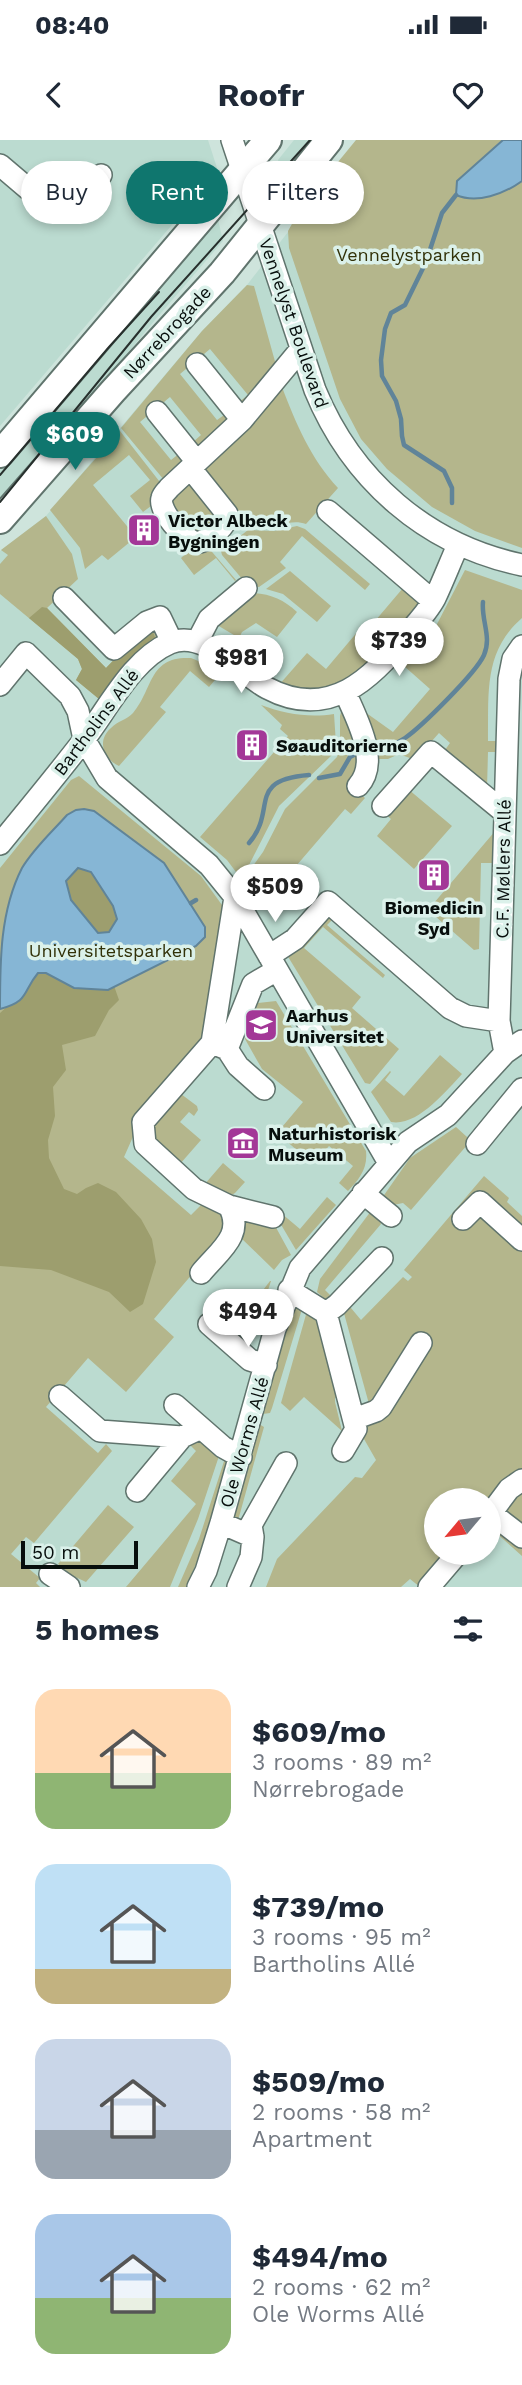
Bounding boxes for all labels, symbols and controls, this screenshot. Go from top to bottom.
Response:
text: 08:40 [35,10,109,40]
icon: back [35,76,73,114]
text: Roofr [217,76,305,114]
icon: heart [449,76,487,114]
chip: Buy [21,161,112,224]
chip: Rent [126,161,228,224]
chip: Filters [242,161,364,224]
street label: Vennelyst Boulevard [255,235,333,411]
park label: Vennelystparken [336,244,482,265]
street label: Nørrebrogade [119,281,215,383]
pin: $609 [34,412,116,472]
text: $609 [46,421,104,448]
place label: Victor Albeck Bygningen [168,510,289,552]
building icon: Victor Albeck Bygningen [125,511,163,549]
pin: $739 [358,618,440,678]
text: $739 [371,627,427,654]
pin: $981 [200,636,282,695]
text: $981 [214,644,268,671]
street label: Bartholins Allé [49,665,143,779]
building icon: Søauditorierne [233,726,271,764]
place label: Søauditorierne [276,735,408,756]
street label: C.F. Møllers Allé [491,799,515,939]
building icon: Biomedicin Syd [415,856,453,894]
pin: $509 [234,864,316,924]
text: $509 [246,873,304,900]
place label: Biomedicin Syd [385,897,483,939]
park label: Universitetsparken [29,940,193,961]
place label: Aarhus Universitet [286,1005,384,1047]
school or university icon: Aarhus Universitet [242,1006,280,1044]
place label: Naturhistorisk Museum [268,1123,397,1165]
museum icon: Naturhistorisk Museum [224,1124,262,1162]
pin: $494 [207,1290,289,1349]
text: $494 [219,1298,277,1325]
street label: Ole Worms Allé [215,1374,273,1510]
north arrow [424,1488,500,1564]
map controls [424,1488,501,1565]
scale bar [21,1538,138,1570]
text: 50 m [32,1541,79,1564]
icon: filters [449,1610,487,1648]
text: 5 homes [35,1612,159,1647]
text: $609/mo [252,1714,386,1749]
icon: home [91,1717,175,1801]
text: 3 rooms · 89 m² [252,1749,431,1776]
text: Nørrebrogade [252,1776,404,1803]
text: $739/mo [252,1889,384,1924]
icon: home [91,1892,175,1976]
text: 3 rooms · 95 m² [252,1924,431,1951]
text: Bartholins Allé [252,1951,415,1978]
text: $509/mo [252,2064,385,2099]
icon: home [91,2067,175,2151]
text: 2 rooms · 58 m² [252,2099,431,2126]
text: Apartment [252,2126,372,2153]
text: $494/mo [252,2239,388,2274]
icon: home [91,2242,175,2326]
text: 2 rooms · 62 m² [252,2274,430,2301]
text: Ole Worms Allé [252,2301,425,2328]

